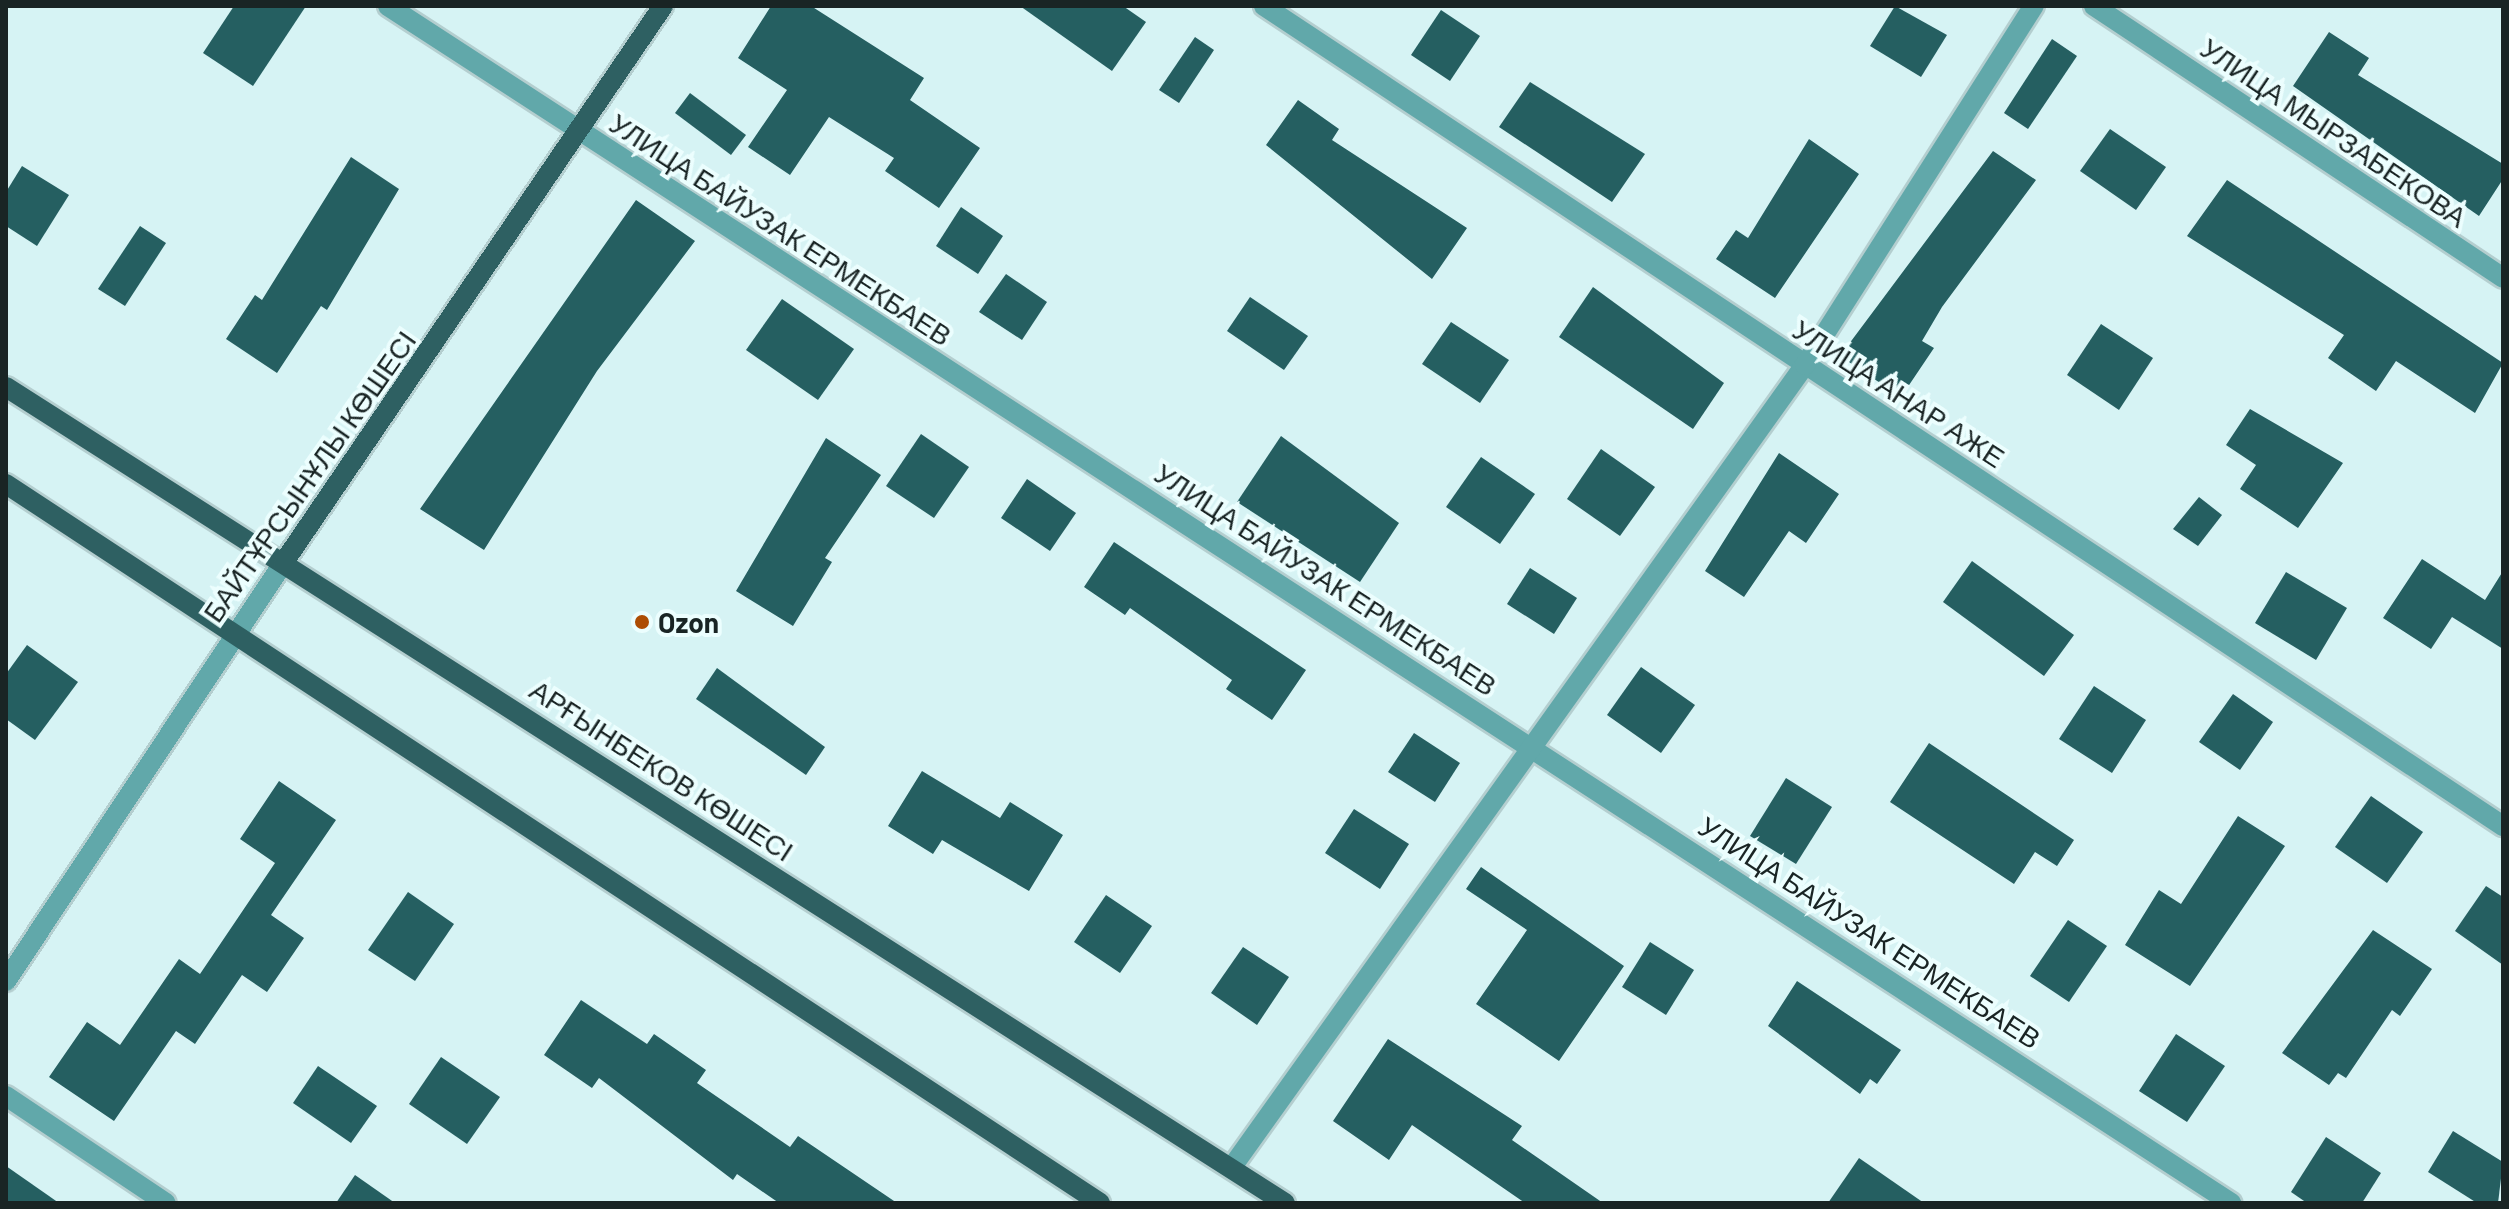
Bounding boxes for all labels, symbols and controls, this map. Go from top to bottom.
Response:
street label: УЛИЦА МЫРЗАБЕКОВА [2195,30,2473,234]
street label: УЛИЦА БАЙУЗАК ЕРМЕКБАЕВ [604,106,958,352]
street label: УЛИЦА АНАР АЖЕ [1787,312,2011,474]
street label: БАЙТҰРСЫНҰЛЫ КӨШЕСІ [196,324,422,628]
street label: УЛИЦА БАЙУЗАК ЕРМЕКБАЕВ [1149,456,1503,702]
place label: Ozon [658,605,719,639]
marker: Ozon [633,613,651,631]
street label: АРҒЫНБЕКОВ КӨШЕСІ [524,672,800,868]
street label: УЛИЦА БАЙУЗАК ЕРМЕКБАЕВ [1693,809,2047,1055]

